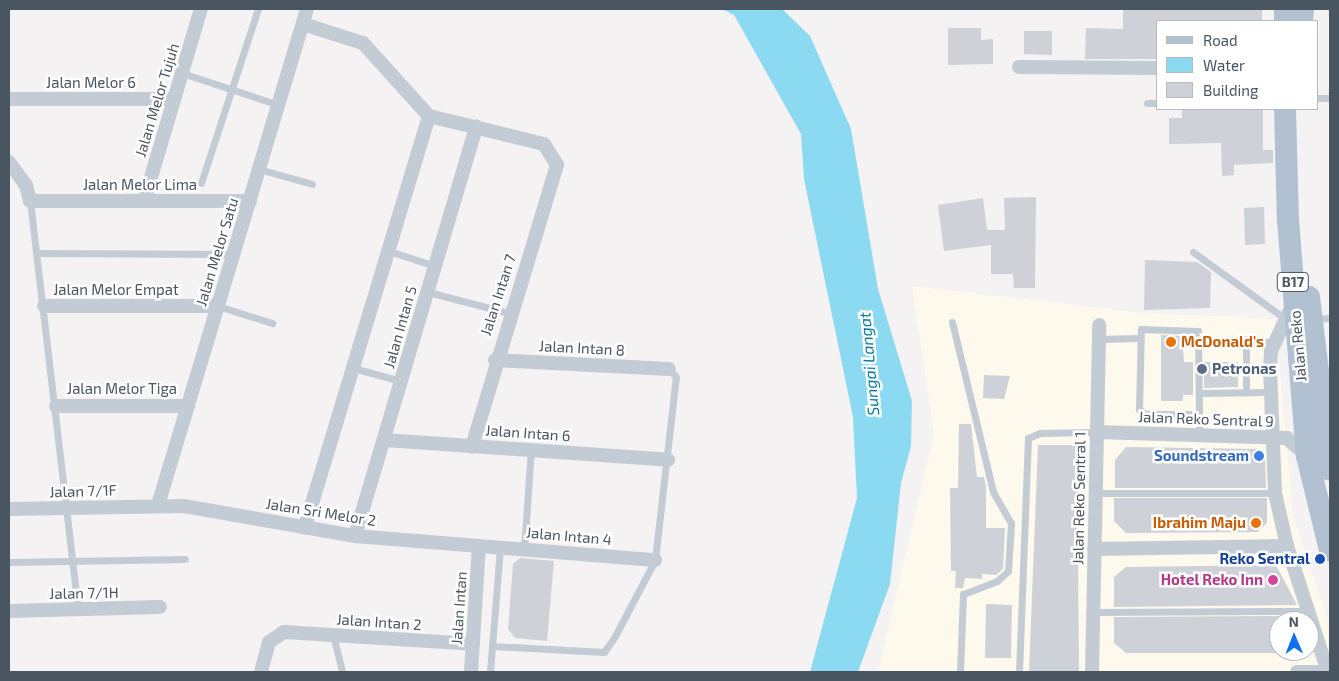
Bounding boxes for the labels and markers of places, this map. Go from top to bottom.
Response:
place label: McDonald's [1181,333,1264,351]
marker: McDonald's [1165,336,1177,348]
place label: Petronas [1212,360,1276,378]
marker: Petronas [1196,363,1208,375]
place label: Soundstream [1154,447,1249,465]
marker: Soundstream [1253,450,1265,462]
place label: Ibrahim Maju [1153,514,1246,532]
marker: Ibrahim Maju [1250,517,1262,529]
place label: Reko Sentral [1219,550,1310,568]
marker: Reko Sentral [1314,553,1326,565]
place label: Hotel Reko Inn [1160,571,1263,589]
marker: Hotel Reko Inn [1267,574,1279,586]

